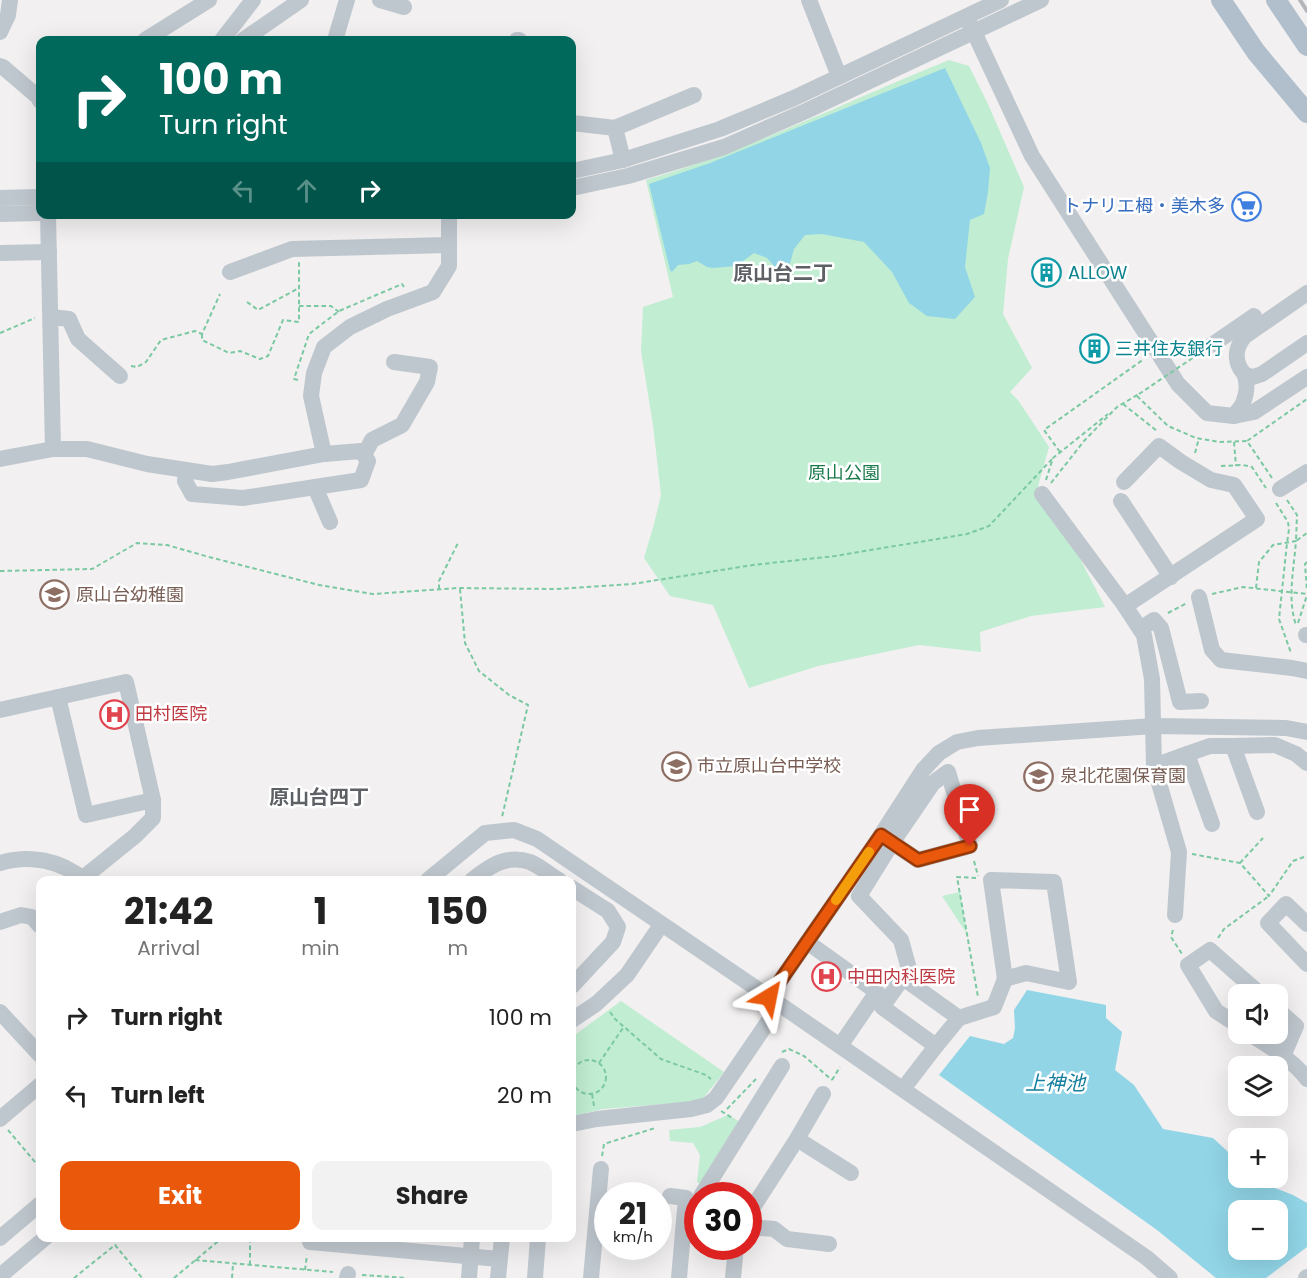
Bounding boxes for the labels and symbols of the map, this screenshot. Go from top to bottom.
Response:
supermarket icon: トナリエ栂・美木多 [1230,190,1262,222]
place label: トナリエ栂・美木多 [1063,193,1225,218]
building icon: ALLOW [1031,257,1063,289]
district label: 原山台二丁 [733,259,833,287]
place label: ALLOW [1068,260,1128,285]
building icon: 三井住友銀行 [1078,333,1110,365]
place label: 三井住友銀行 [1115,336,1223,361]
park label: 原山公園 [808,460,880,485]
school or university icon: 原山台幼稚園 [39,579,71,611]
place label: 原山台幼稚園 [76,582,184,607]
hospital icon: 田村医院 [98,698,130,730]
place label: 田村医院 [135,701,207,726]
school or university icon: 市立原山台中学校 [660,750,692,782]
place label: 市立原山台中学校 [697,753,841,778]
school or university icon: 泉北花園保育園 [1023,760,1055,792]
place label: 泉北花園保育園 [1060,763,1186,788]
district label: 原山台四丁 [269,783,369,811]
pin [944,784,995,846]
hospital icon: 中田内科医院 [810,961,842,993]
place label: 中田内科医院 [847,964,955,989]
position arrow [737,965,801,1029]
water label: 上神池 [1025,1069,1087,1097]
speed limit sign: 30 [684,1182,762,1260]

